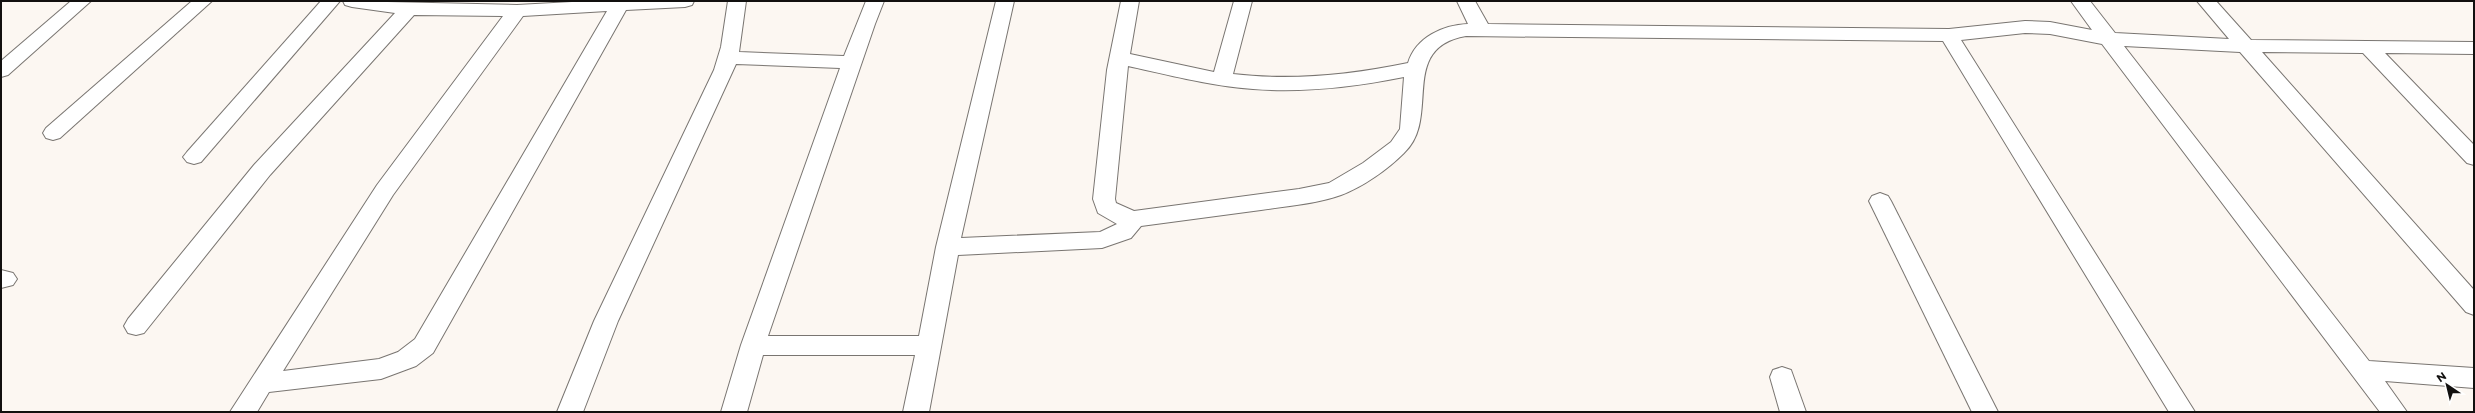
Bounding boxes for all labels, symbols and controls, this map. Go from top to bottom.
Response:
north arrow [2427,365,2467,405]
text: N [2434,369,2449,385]

